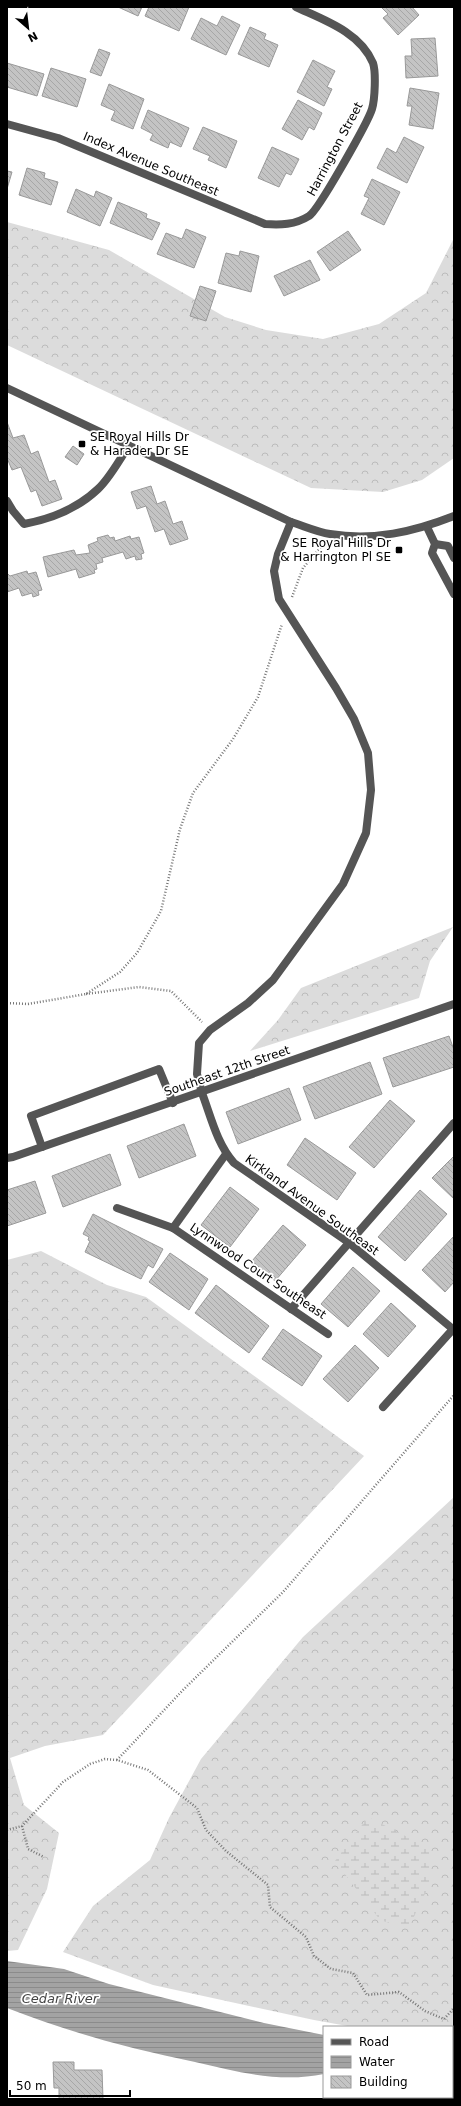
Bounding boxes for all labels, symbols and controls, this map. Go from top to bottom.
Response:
north arrow [8,8,48,48]
text: N [25,28,40,44]
street label: Harrington Street [304,99,366,198]
street label: Index Avenue Southeast [81,129,221,199]
place label: SE Royal Hills Dr & Harader Dr SE [90,430,189,458]
marker: SE Royal Hills Dr & Harader Dr SE [77,439,87,449]
place label: SE Royal Hills Dr & Harrington Pl SE [280,536,391,564]
marker: SE Royal Hills Dr & Harrington Pl SE [394,545,404,555]
street label: Southeast 12th Street [162,1043,292,1099]
street label: Kirkland Avenue Southeast [242,1152,382,1258]
street label: Lynnwood Court Southeast [187,1220,329,1322]
water label: Cedar River [22,1991,100,2006]
legend [323,2026,453,2098]
text: Road [359,2035,389,2049]
text: Water [359,2055,395,2069]
scale bar [10,2072,130,2098]
text: Building [359,2075,408,2089]
text: 50 m [16,2079,47,2093]

